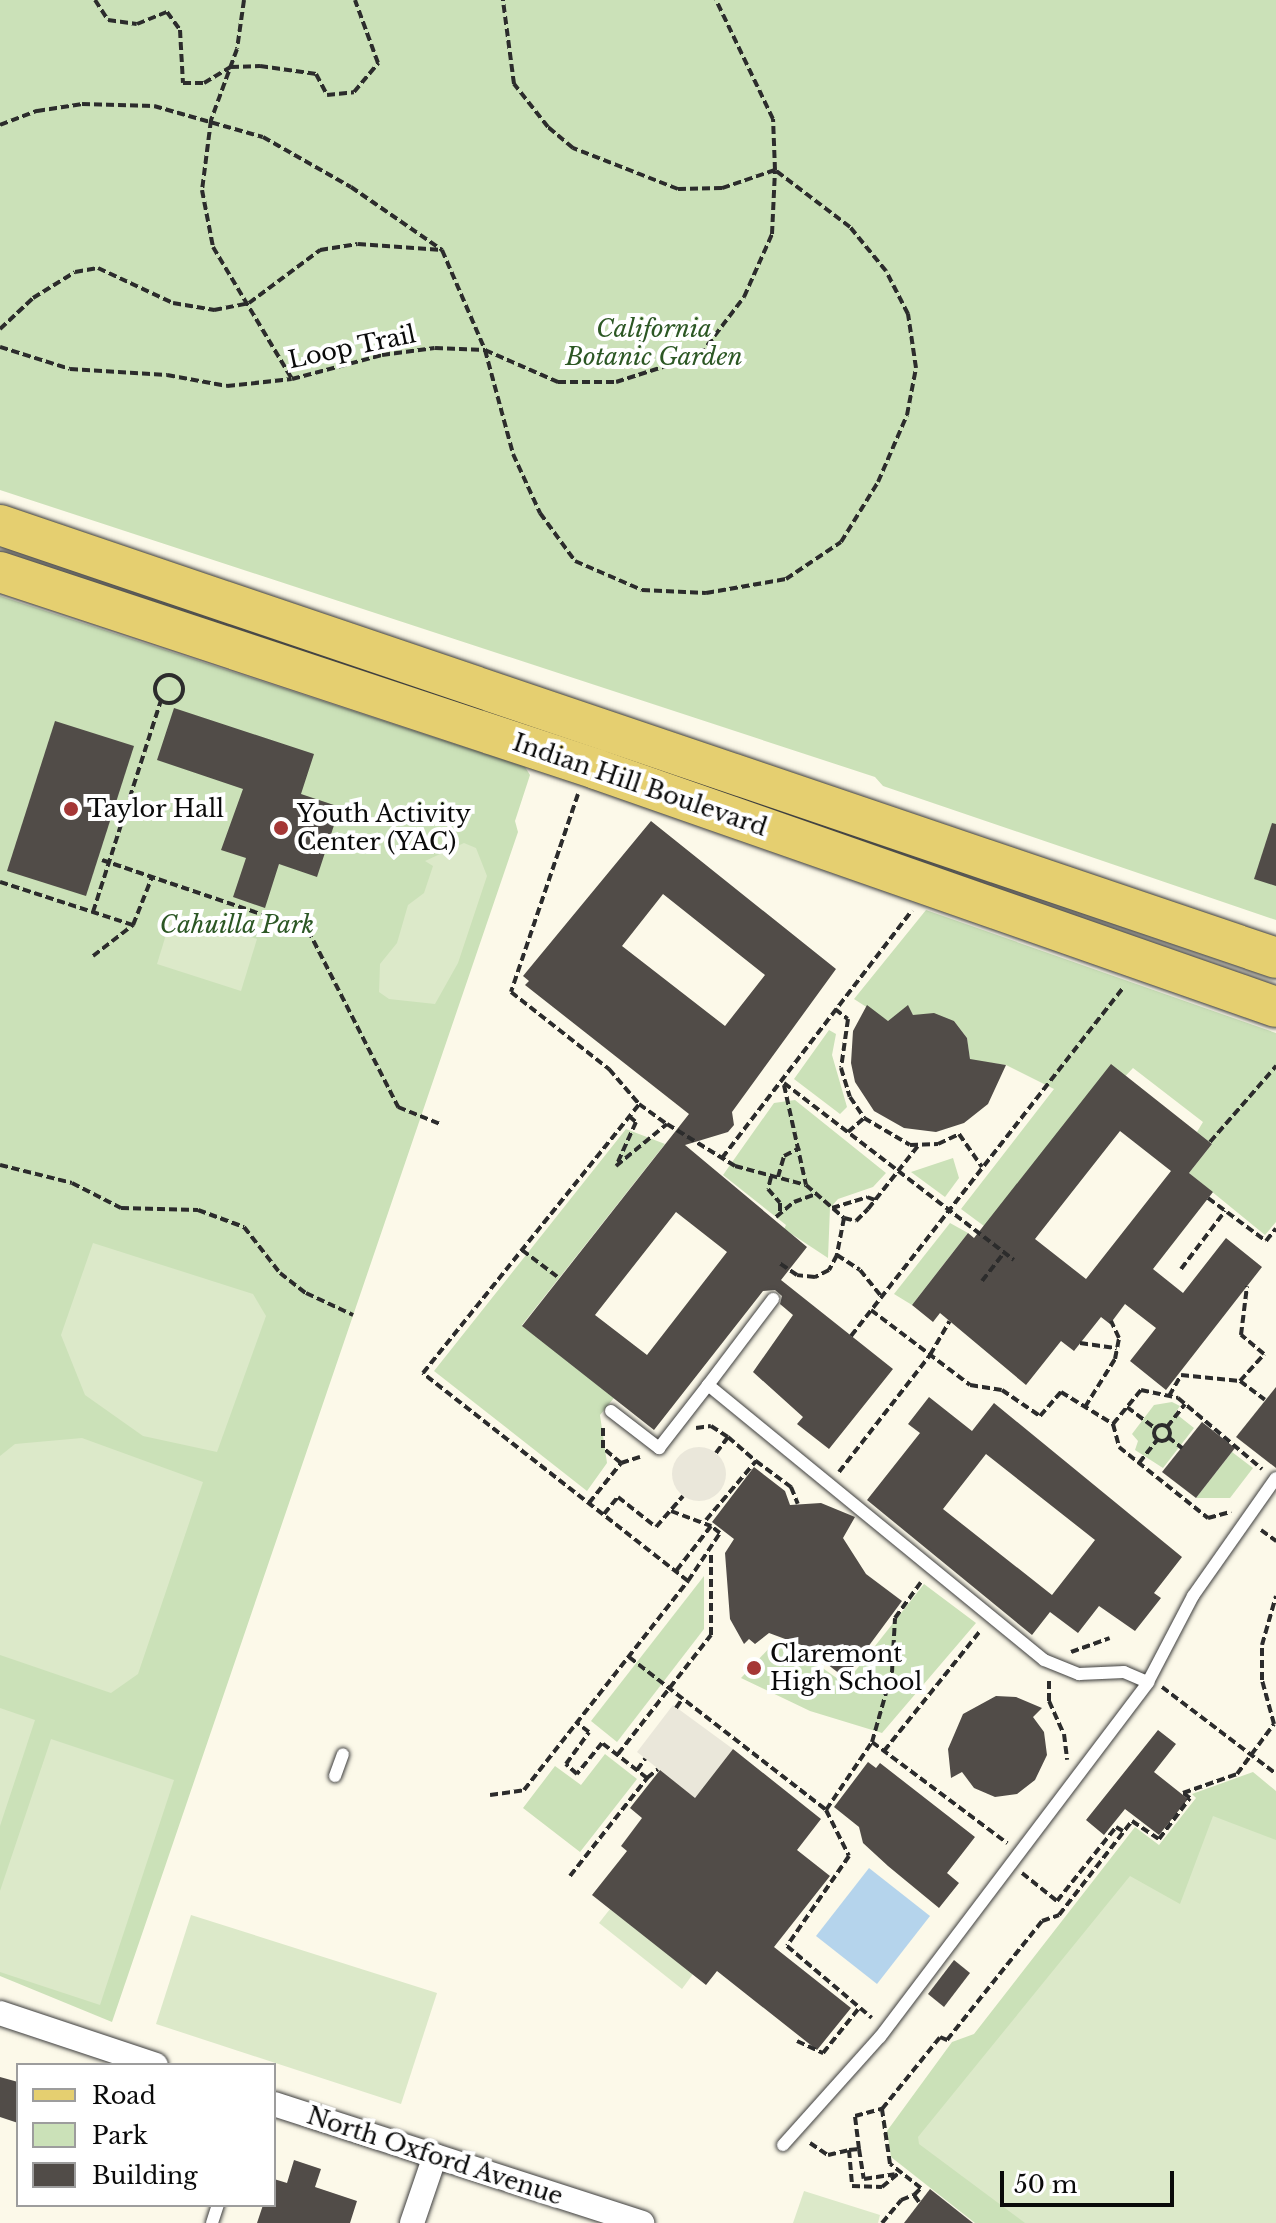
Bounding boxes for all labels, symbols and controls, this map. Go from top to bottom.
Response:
park label: California Botanic Garden [566,315,742,371]
street label: Loop Trail [285,319,419,375]
street label: Indian Hill Boulevard [509,728,771,842]
place label: Taylor Hall [87,795,225,823]
marker: Taylor Hall [62,800,80,818]
place label: Youth Activity Center (YAC) [297,800,472,856]
marker: Youth Activity Center (YAC) [272,819,290,837]
park label: Cahuilla Park [159,911,315,939]
place label: Claremont High School [770,1640,922,1696]
marker: Claremont High School [745,1659,763,1677]
legend [16,2063,276,2207]
text: Road [92,2081,156,2110]
street label: North Oxford Avenue [303,2101,567,2211]
text: Park [92,2121,148,2150]
scale bar [1004,2155,1178,2205]
text: Building [92,2161,198,2190]
text: 50 m [1014,2170,1077,2199]

